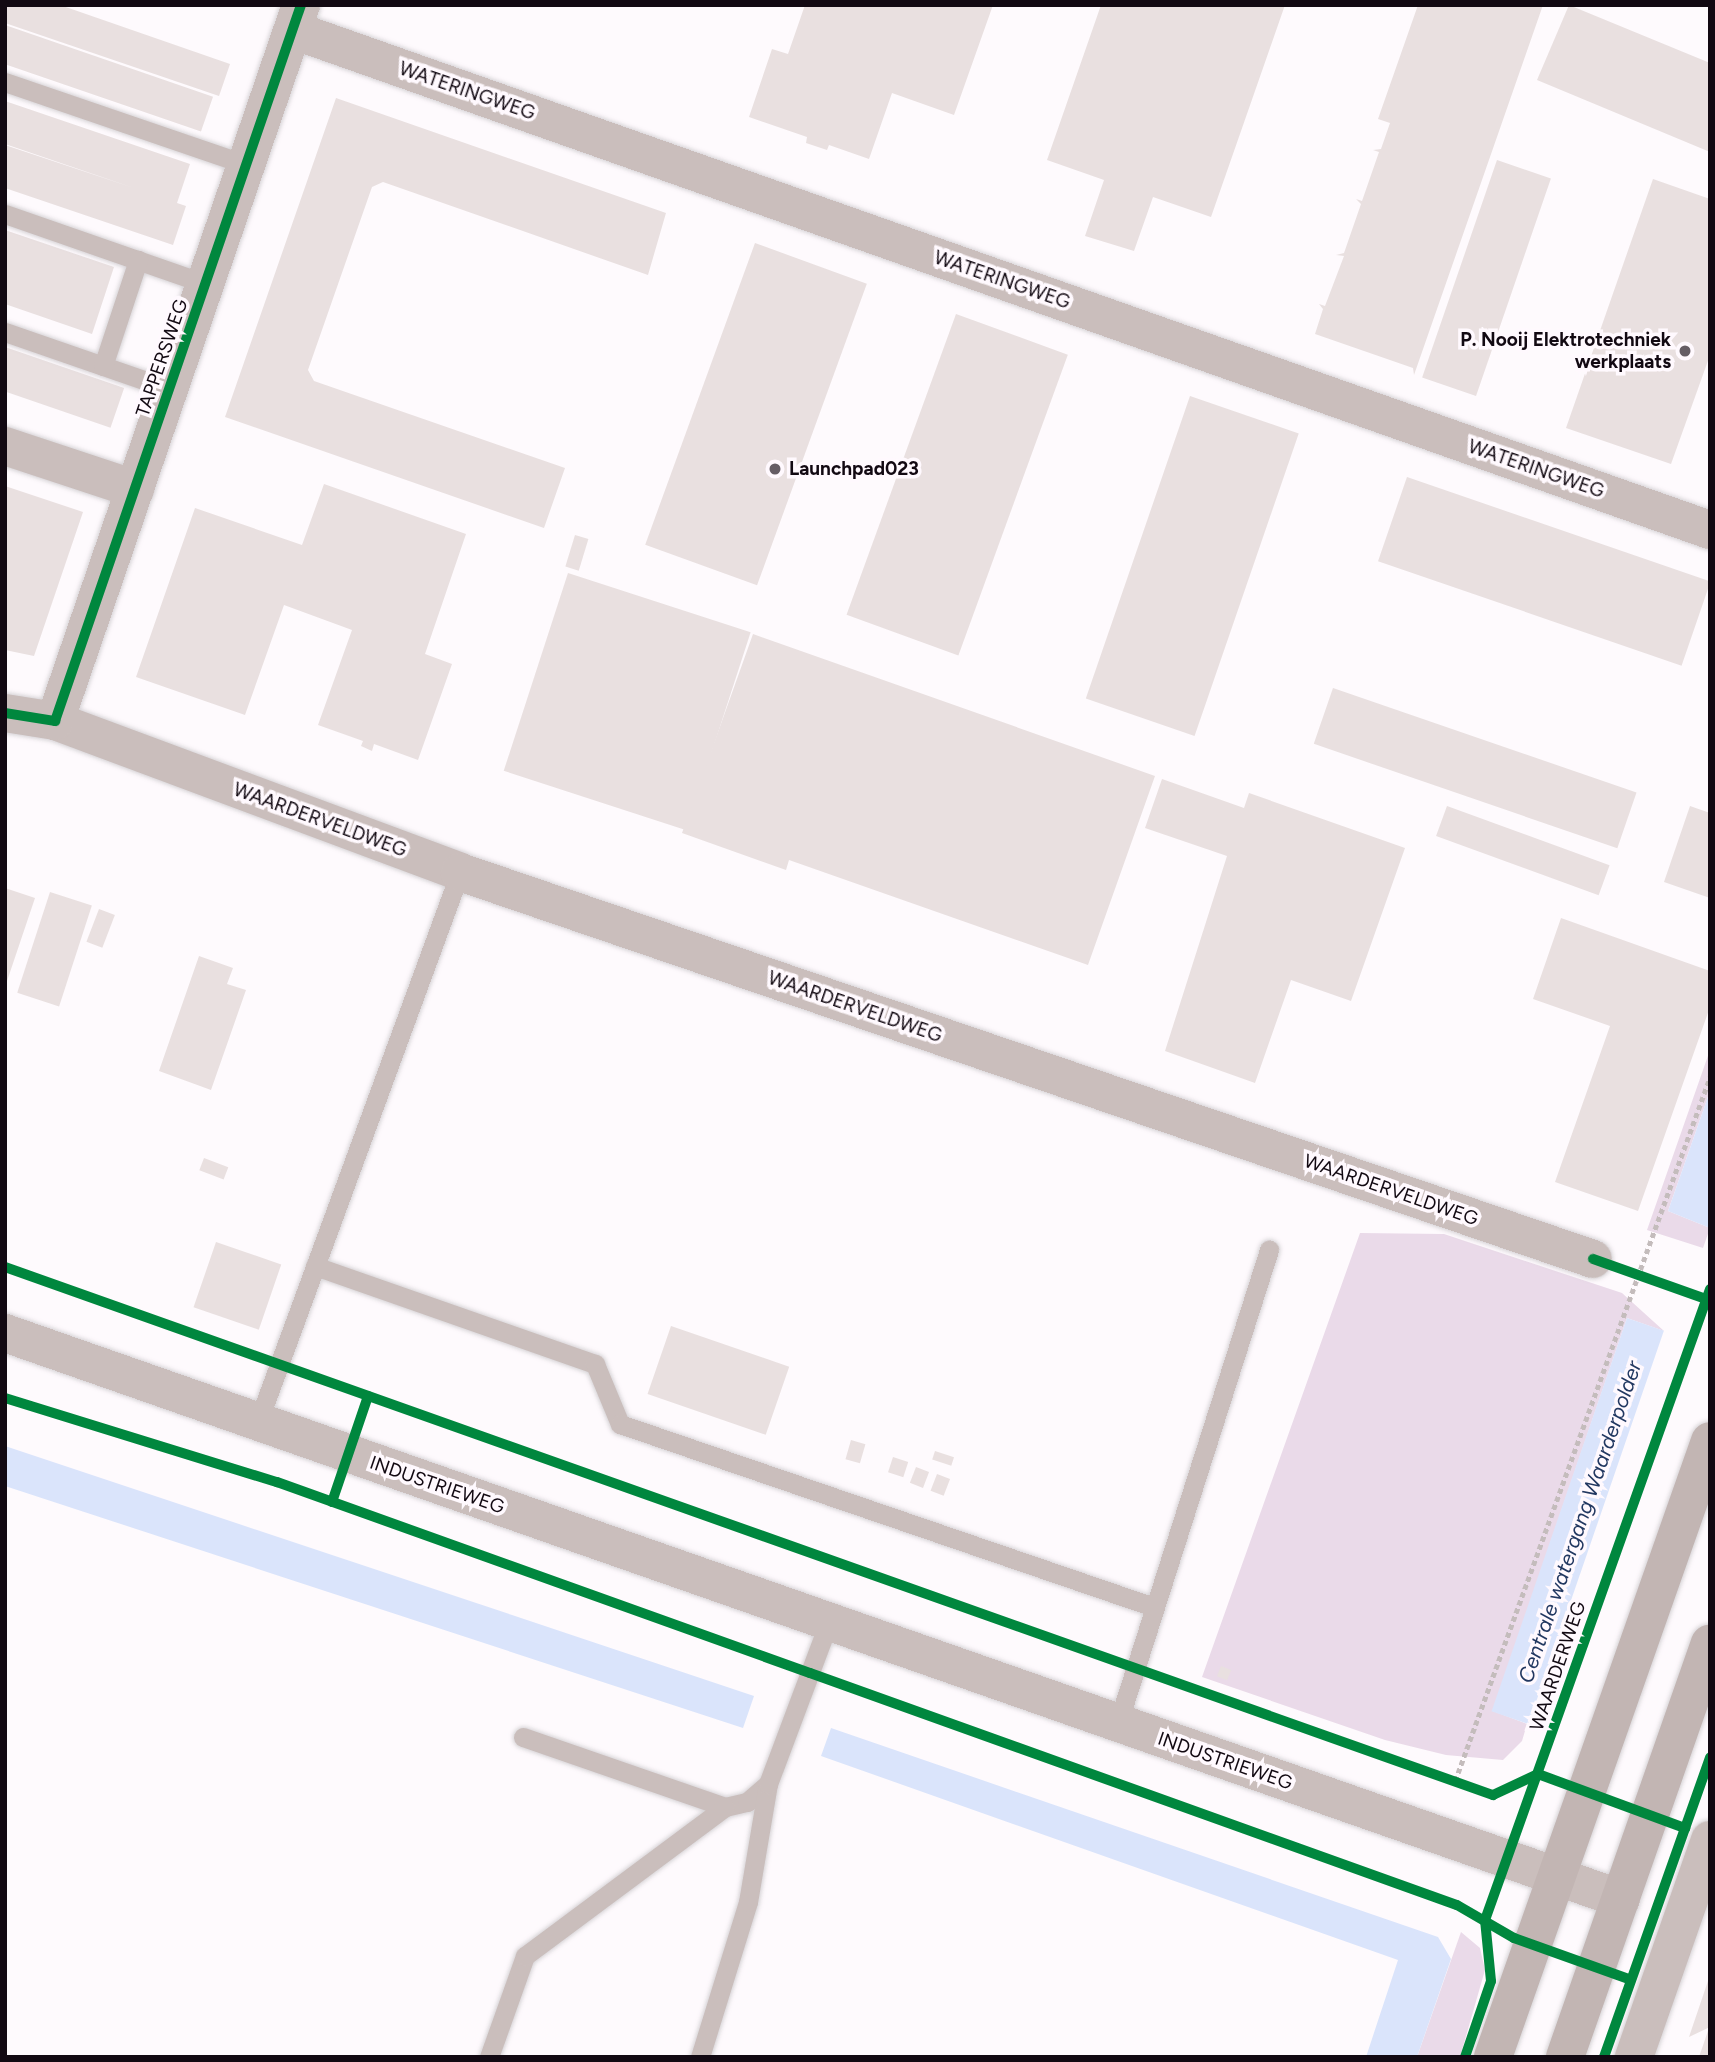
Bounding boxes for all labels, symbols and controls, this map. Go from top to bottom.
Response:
street label: WATERINGWEG [396,57,538,125]
street label: WATERINGWEG [931,246,1073,314]
street label: TAPPERSWEG [131,296,193,420]
place label: P. Nooij Elektrotechniek werkplaats [1460,329,1671,373]
marker: P. Nooij Elektrotechniek werkplaats [1677,343,1693,359]
street label: WATERINGWEG [1465,435,1607,503]
place label: Launchpad023 [789,458,919,480]
marker: Launchpad023 [767,461,783,477]
street label: WAARDERVELDWEG [230,778,410,862]
street label: WAARDERVELDWEG [765,967,945,1047]
street label: WAARDERVELDWEG [1301,1150,1481,1230]
water label: Centrale watergang Waarderpolder [1513,1358,1647,1686]
street label: INDUSTRIEWEG [367,1451,507,1519]
street label: WAARDERWEG [1525,1598,1591,1734]
street label: INDUSTRIEWEG [1155,1727,1295,1795]

